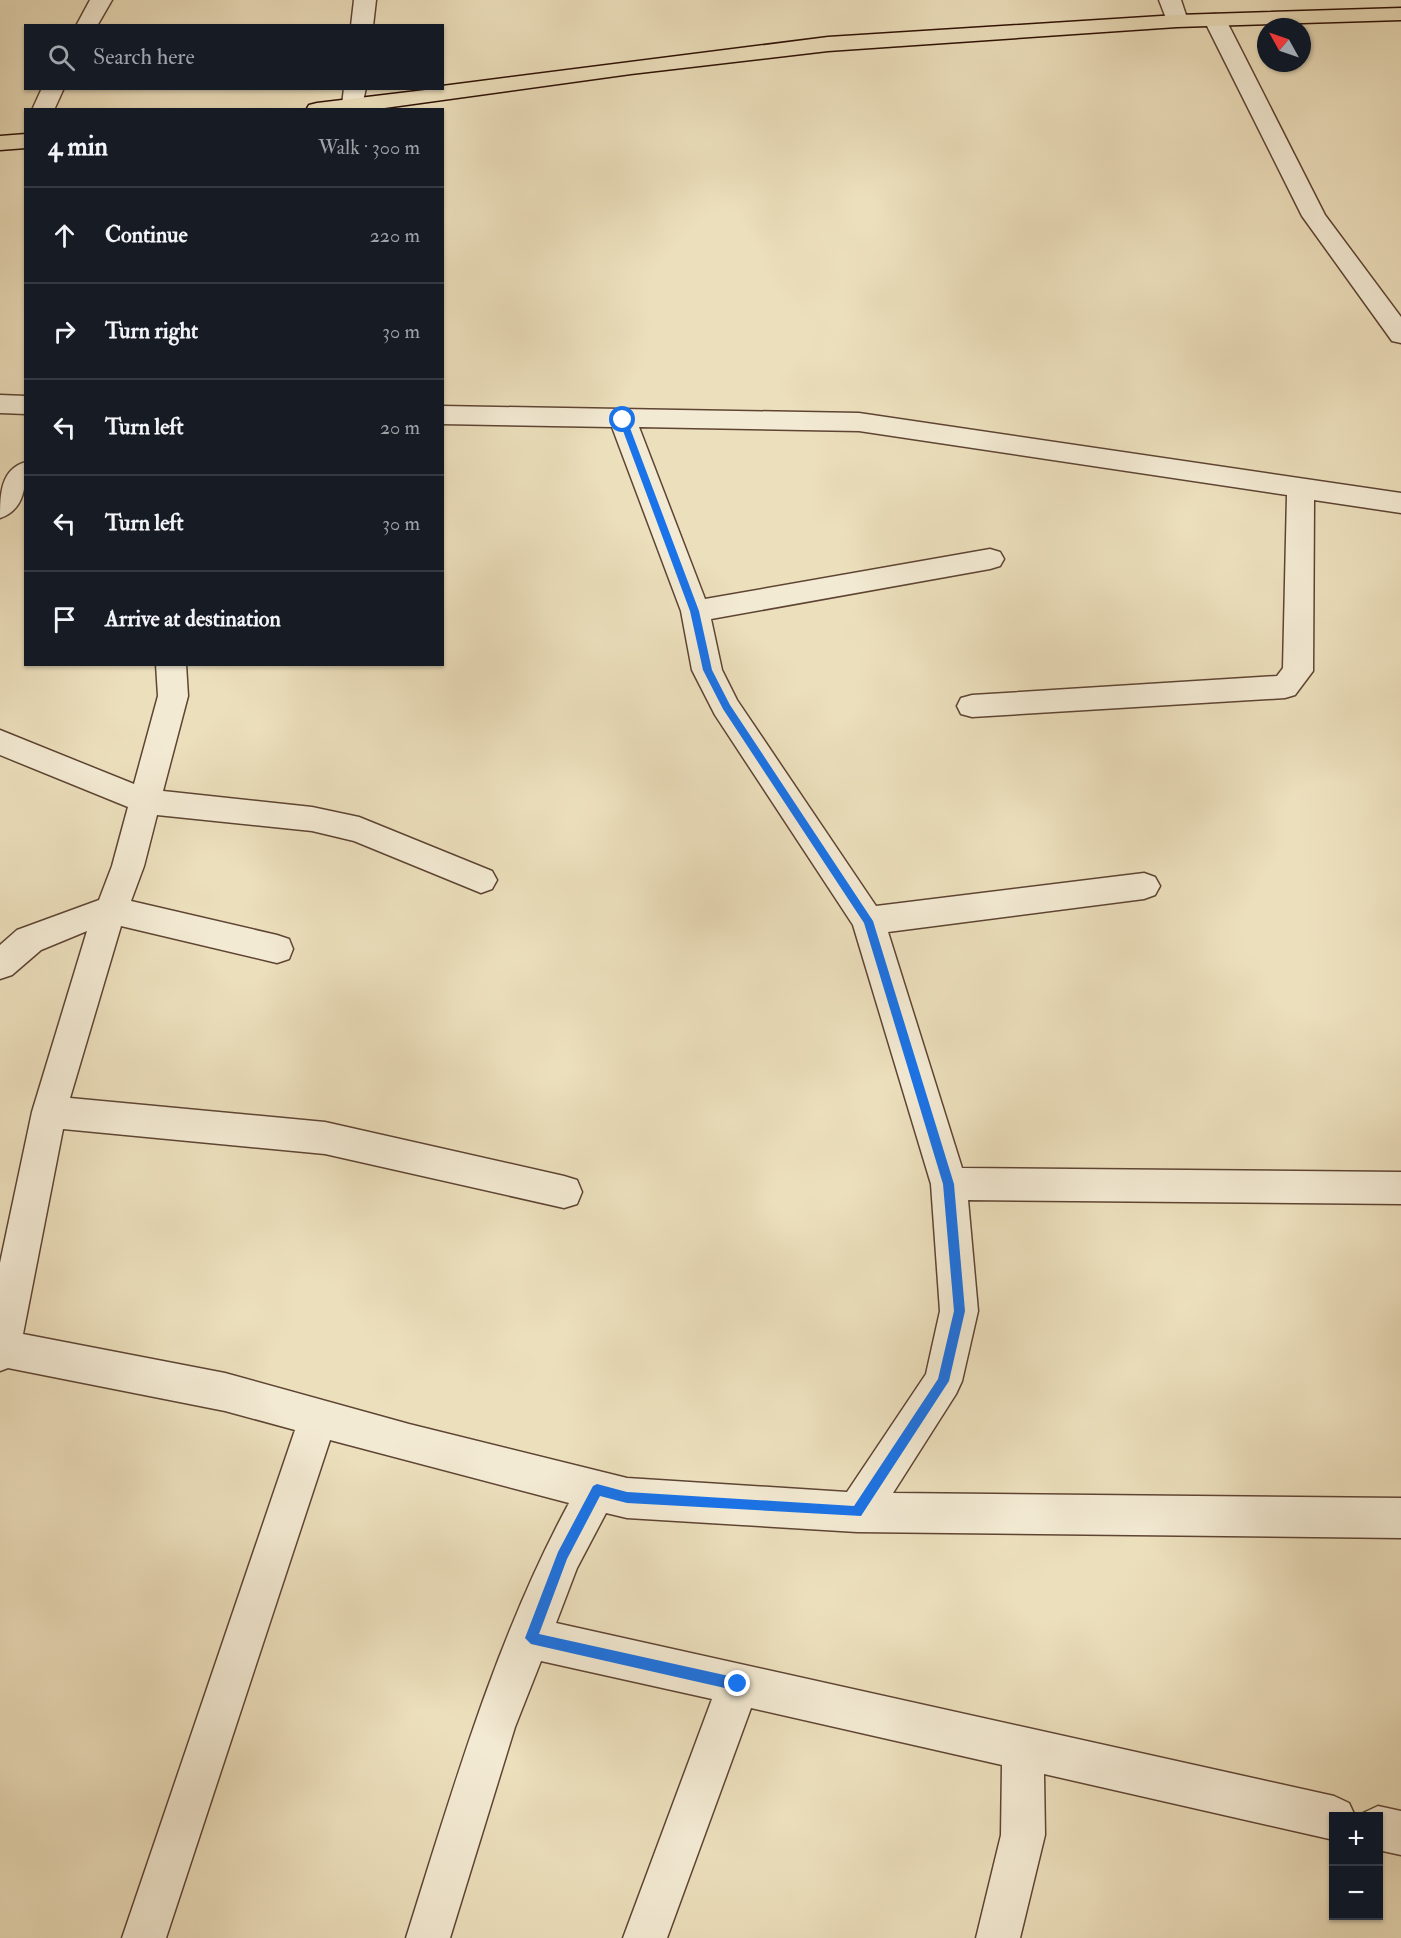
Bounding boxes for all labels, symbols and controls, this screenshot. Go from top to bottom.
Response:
north arrow [1257,18,1311,72]
search box [24,24,444,90]
icon: search [45,41,78,74]
text: Search here [93,43,195,71]
text: 4 min [48,131,108,163]
text: Walk · 300 m [318,135,420,160]
icon: ahead [48,219,81,252]
text: Continue [105,221,188,249]
text: 220 m [370,223,420,248]
icon: right [48,315,81,348]
text: Turn right [105,317,198,345]
text: 30 m [382,319,420,344]
route start [609,406,635,432]
icon: left [48,411,81,444]
text: Turn left [105,413,184,441]
text: 20 m [380,415,420,440]
icon: left [48,507,81,540]
text: Turn left [105,509,184,537]
text: 30 m [382,511,420,536]
icon: arrive [48,603,81,636]
text: Arrive at destination [105,605,281,633]
route end [724,1670,750,1696]
map controls [1329,1812,1383,1920]
button: + [1329,1812,1383,1866]
button: − [1329,1866,1383,1920]

